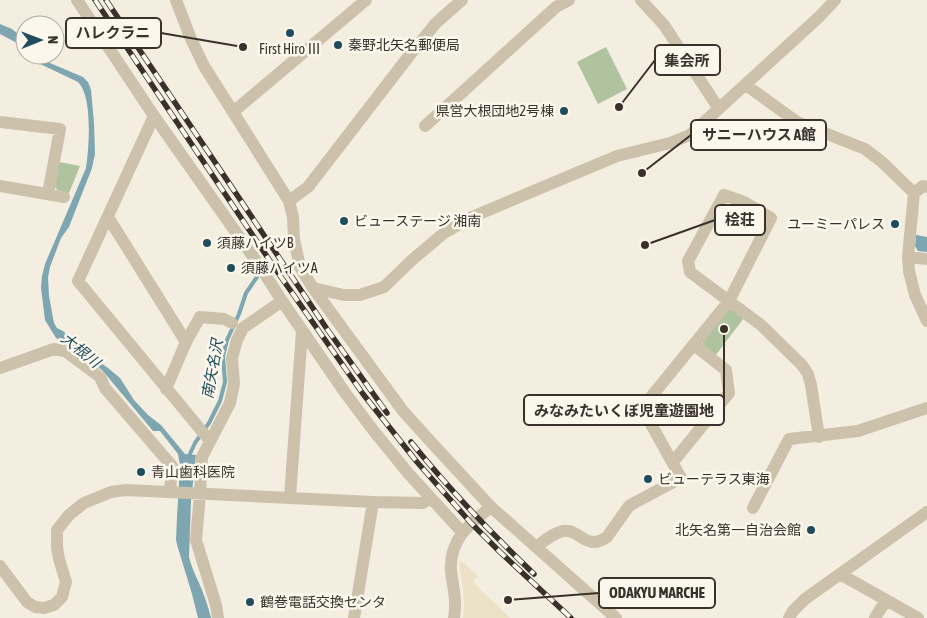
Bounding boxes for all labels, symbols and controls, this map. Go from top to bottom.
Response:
north arrow [15,15,65,65]
callout: ハレクラニ [66,18,161,48]
text: ハレクラニ [75,24,151,41]
marker: First Hiro Ⅲ [284,27,296,39]
text: N [45,36,61,44]
place label: 秦野北矢名郵便局 [348,37,460,53]
marker: 秦野北矢名郵便局 [332,39,344,51]
place label: First Hiro Ⅲ [259,41,321,57]
callout: 集会所 [655,45,720,75]
text: 集会所 [663,52,710,69]
place label: 県営大根団地2号棟 [435,103,554,119]
marker: 県営大根団地2号棟 [558,105,570,117]
callout: サニーハウス A館 [691,120,826,150]
text: サニーハウス A館 [702,126,816,143]
callout: 桧荘 [715,205,765,235]
text: 桧荘 [725,211,755,228]
place label: ビューステージ 湘南 [354,213,481,229]
marker: ビューステージ 湘南 [338,215,350,227]
place label: ユーミーパレス [787,216,885,232]
marker: ユーミーパレス [889,218,901,230]
place label: 須藤ハイツB [217,235,294,251]
marker: 須藤ハイツB [201,237,213,249]
place label: 須藤ハイツA [241,260,318,276]
marker: 須藤ハイツA [225,262,237,274]
water label: 大根川 [58,329,105,372]
water label: 南矢名沢 [198,336,226,400]
callout: みなみたいくぼ児童遊園地 [524,395,724,425]
text: みなみたいくぼ児童遊園地 [534,402,714,419]
place label: 青山歯科医院 [151,464,235,480]
marker: 青山歯科医院 [135,466,147,478]
place label: ビューテラス東海 [658,471,770,487]
marker: ビューテラス東海 [642,473,654,485]
place label: 北矢名第一自治会館 [675,522,801,538]
marker: 北矢名第一自治会館 [805,524,817,536]
callout: ODAKYU MARCHE [599,578,715,608]
text: ODAKYU MARCHE [609,584,706,601]
place label: 鶴巻電話交換センタ [260,594,386,610]
marker: 鶴巻電話交換センタ [244,596,256,608]

